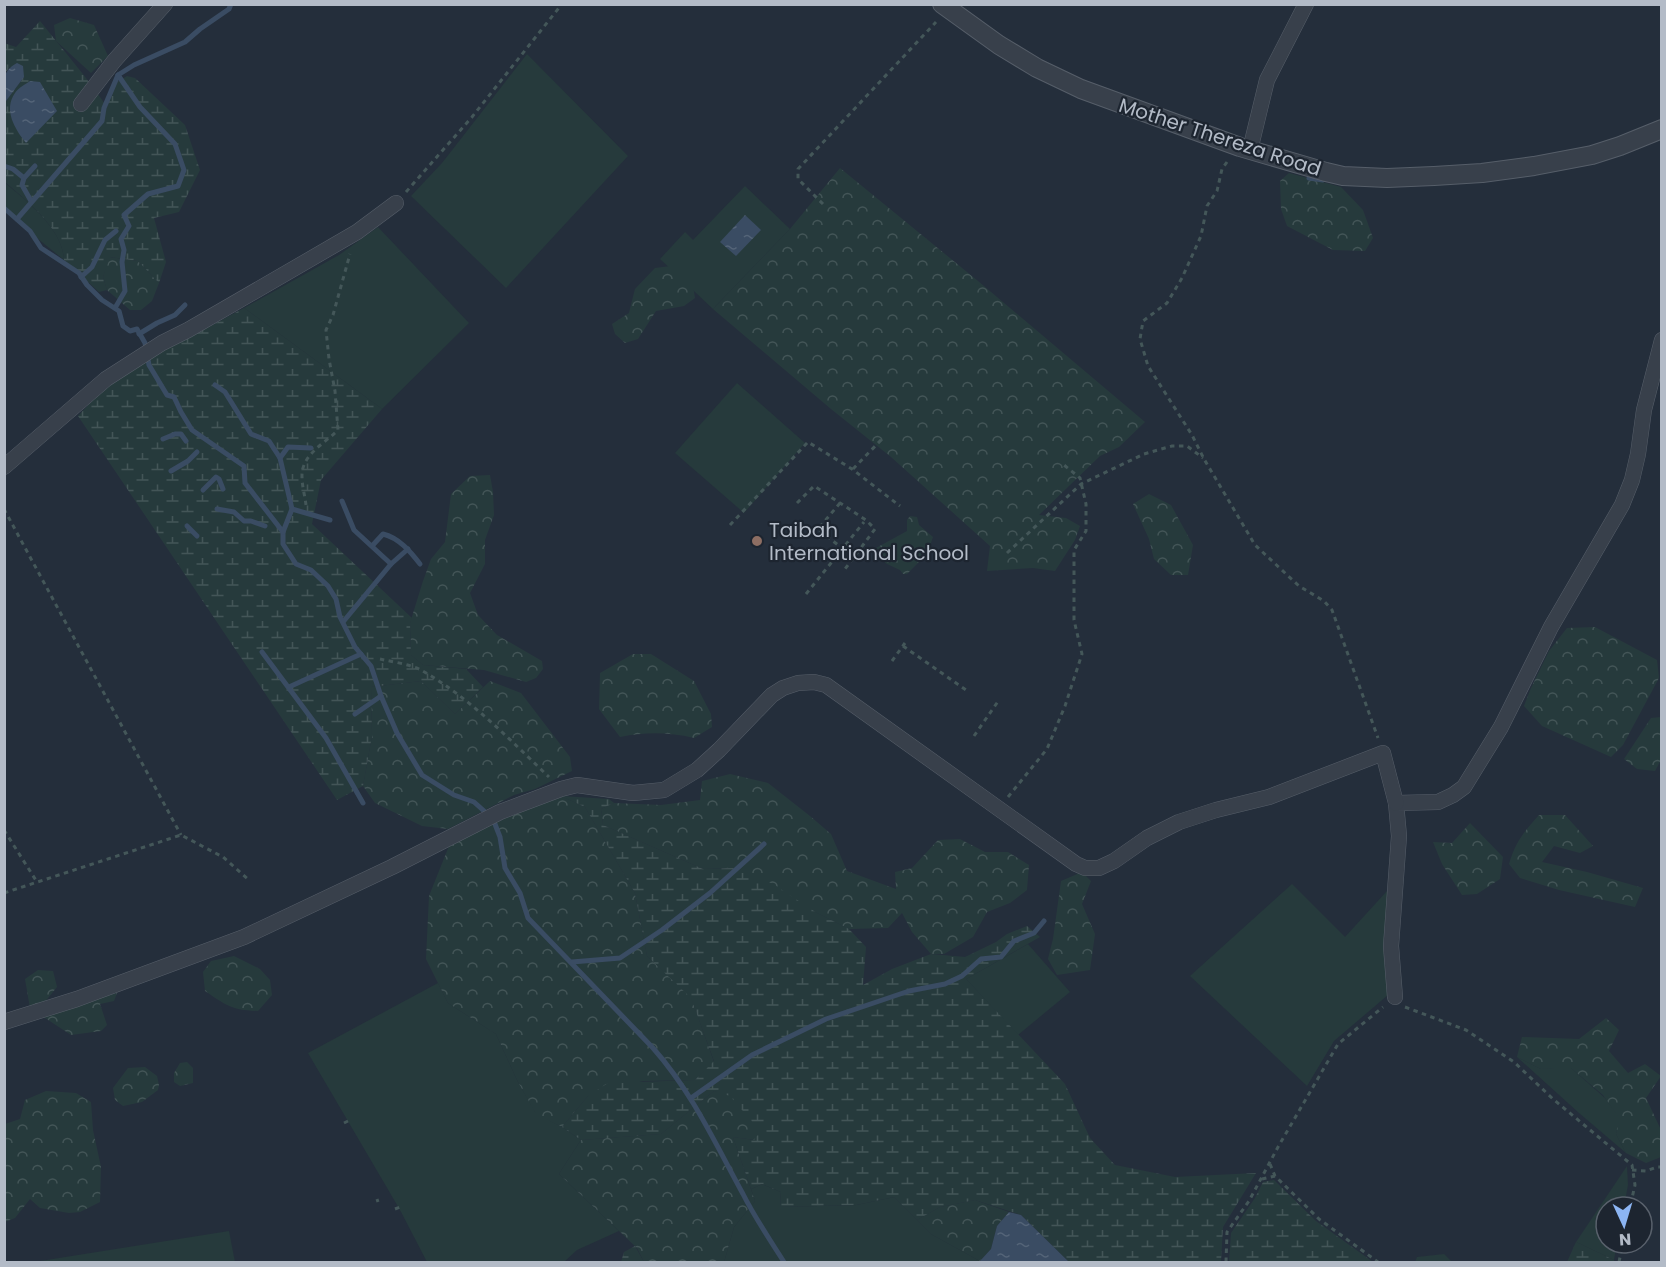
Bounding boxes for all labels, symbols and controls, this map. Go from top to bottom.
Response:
street label: Mother Thereza Road [1115,91,1325,183]
place label: Taibah International School [769,516,969,567]
marker: Taibah International School [750,534,764,548]
north arrow [1594,1195,1654,1255]
text: N [1618,1228,1632,1251]

